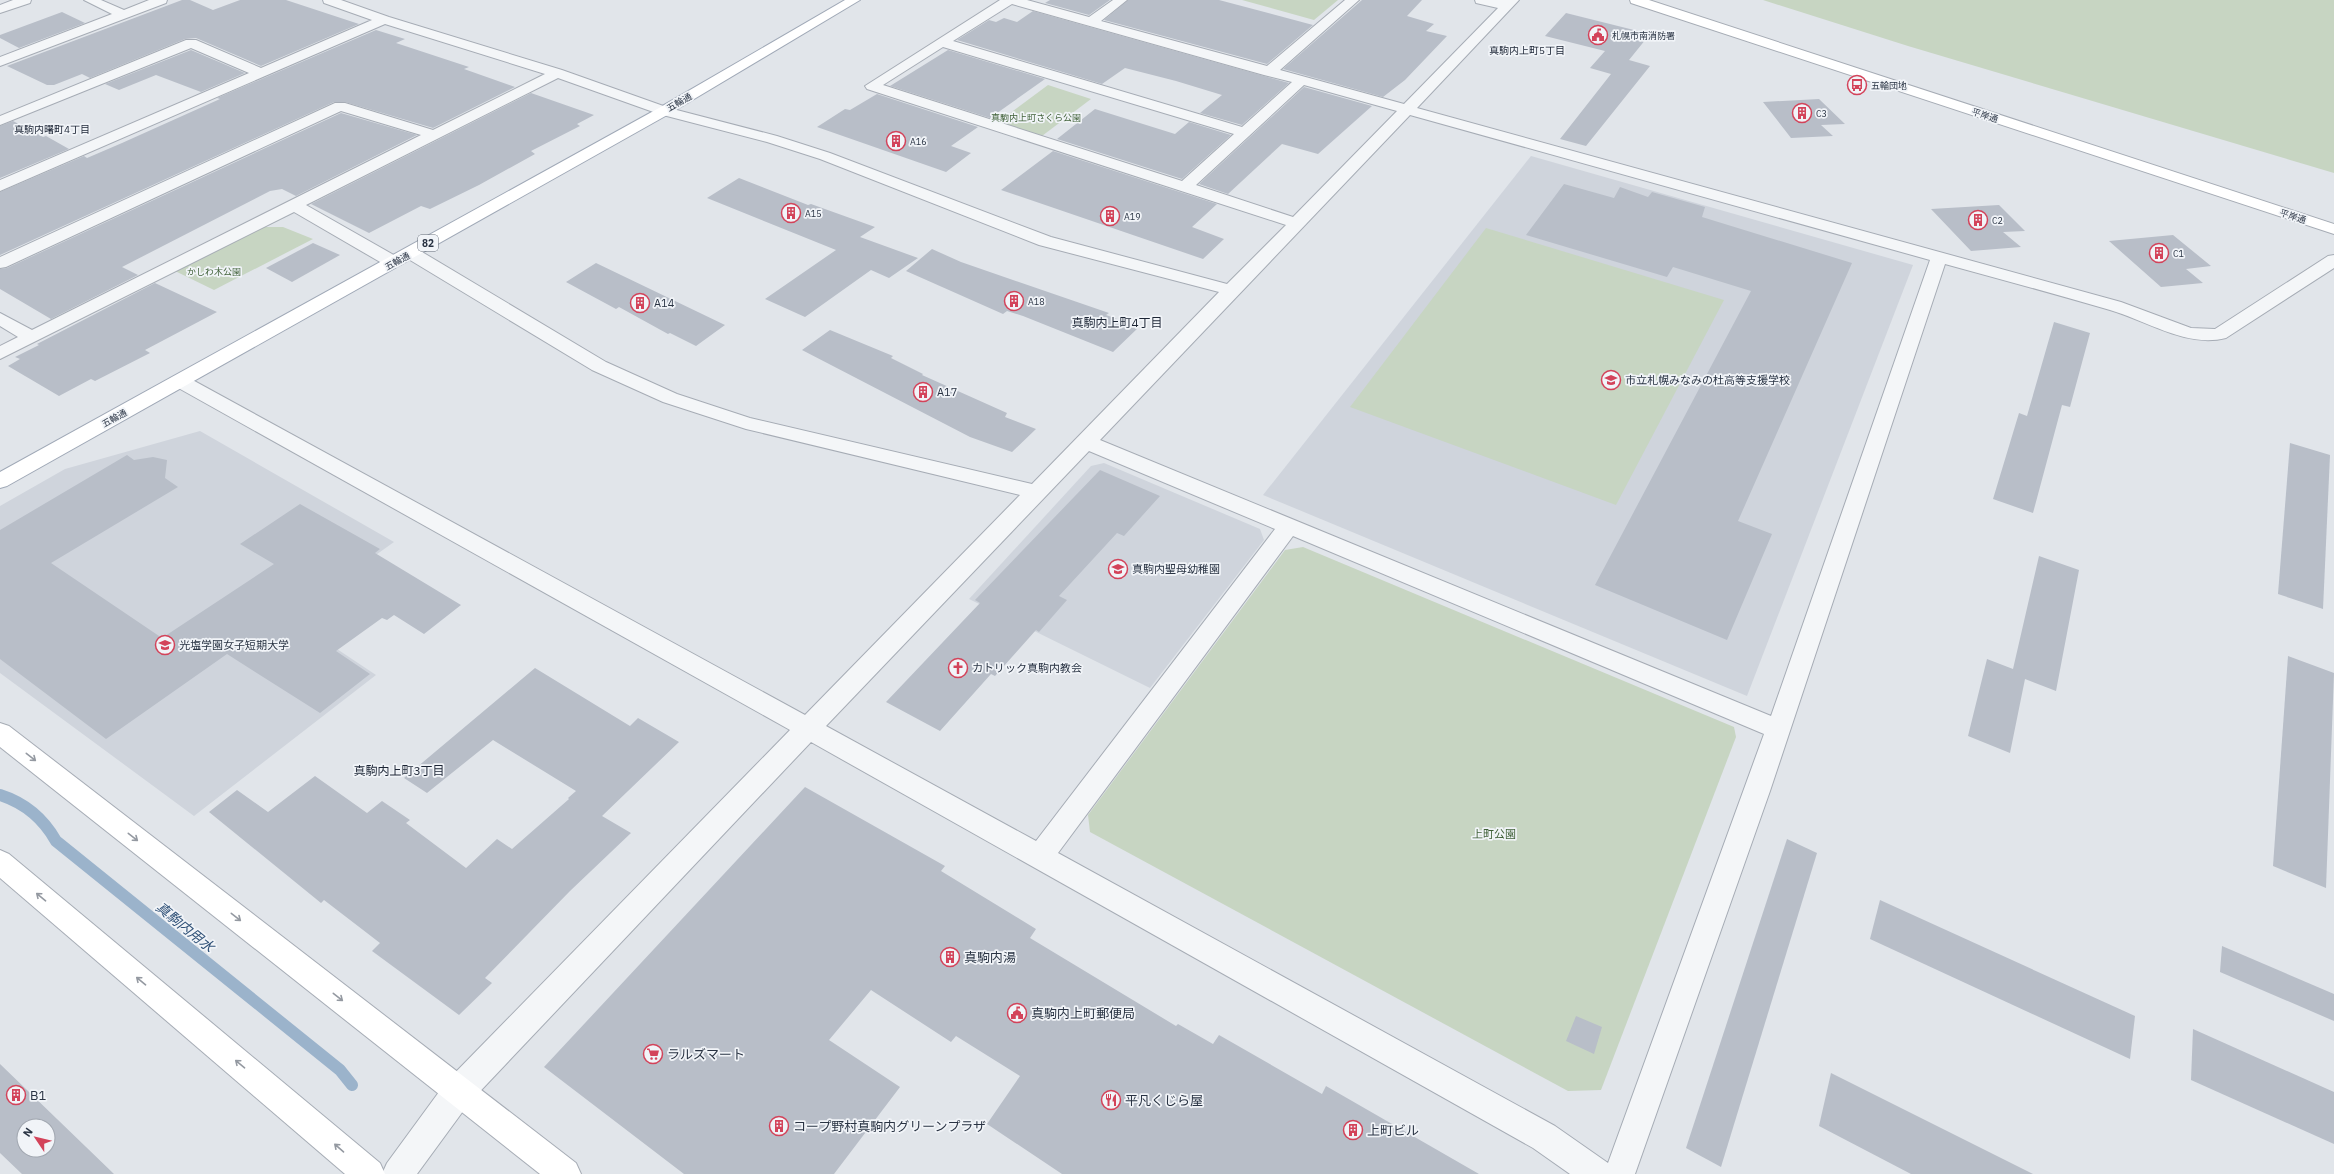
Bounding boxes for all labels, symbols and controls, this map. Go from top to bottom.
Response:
public building icon: 札幌市南消防署 [1587,24,1609,46]
place label: 札幌市南消防署 [1612,30,1675,41]
district label: 真駒内上町5丁目 [1489,44,1565,57]
bus stop icon: 五輪団地 [1846,74,1868,96]
place label: 五輪団地 [1871,80,1907,91]
street label: 五輪通 [665,90,693,114]
building icon: C3 [1791,102,1813,124]
street label: 平岸通 [1970,106,2000,124]
place label: C3 [1816,108,1827,119]
park label: 真駒内上町さくら公園 [991,112,1081,123]
district label: 真駒内曙町4丁目 [14,123,90,136]
building icon: A16 [885,130,907,152]
place label: A16 [910,136,927,147]
building icon: A15 [780,202,802,224]
building icon: A19 [1099,205,1121,227]
street label: 平岸通 [2278,207,2308,225]
place label: A15 [805,208,822,219]
building icon: C2 [1967,209,1989,231]
place label: A19 [1124,211,1141,222]
place label: C2 [1992,215,2003,226]
road number: 82 [418,235,438,251]
building icon: C1 [2148,242,2170,264]
place label: C1 [2173,248,2184,259]
street label: 五輪通 [383,250,411,272]
park label: かしわ木公園 [187,266,241,277]
building icon: A18 [1003,290,1025,312]
building icon: A14 [629,292,651,314]
place label: A14 [654,296,675,310]
place label: A18 [1028,296,1045,307]
district label: 真駒内上町4丁目 [1071,315,1163,330]
school or university icon: 市立札幌みなみの杜高等支援学校 [1600,369,1622,391]
place label: 市立札幌みなみの杜高等支援学校 [1625,373,1790,387]
building icon: A17 [912,381,934,403]
place label: A17 [937,385,957,399]
street label: 五輪通 [100,407,128,429]
school or university icon: 真駒内聖母幼稚園 [1107,558,1129,580]
place label: 真駒内聖母幼稚園 [1132,562,1220,576]
school or university icon: 光塩学園女子短期大学 [154,634,176,656]
place label: 光塩学園女子短期大学 [179,638,289,652]
church icon: カトリック真駒内教会 [947,657,969,679]
place label: カトリック真駒内教会 [972,661,1082,675]
one-way arrow [25,753,36,761]
district label: 真駒内上町3丁目 [353,763,445,778]
park label: 上町公園 [1472,827,1516,841]
one-way arrow [128,833,139,841]
one-way arrow [36,892,47,901]
water label: 真駒内用水 [152,898,219,957]
one-way arrow [230,913,241,921]
building icon: 真駒内湯 [939,946,961,968]
place label: 真駒内湯 [964,949,1016,966]
one-way arrow [135,976,146,985]
one-way arrow [333,993,344,1001]
public building icon: 真駒内上町郵便局 [1006,1002,1028,1024]
place label: 真駒内上町郵便局 [1031,1005,1135,1022]
supermarket icon: ラルズマート [642,1043,664,1065]
place label: ラルズマート [667,1046,745,1063]
one-way arrow [235,1060,245,1069]
building icon: B1 [5,1084,27,1106]
place label: B1 [30,1087,46,1104]
restaurant icon: 平凡くじら屋 [1100,1089,1122,1111]
place label: 平凡くじら屋 [1125,1092,1203,1109]
building icon: コープ野村真駒内グリーンプラザ [768,1115,790,1137]
north arrow [16,1118,56,1158]
place label: コープ野村真駒内グリーンプラザ [793,1118,986,1135]
building icon: 上町ビル [1342,1119,1364,1141]
place label: 上町ビル [1367,1122,1419,1139]
text: N [20,1125,36,1140]
one-way arrow [334,1144,345,1153]

